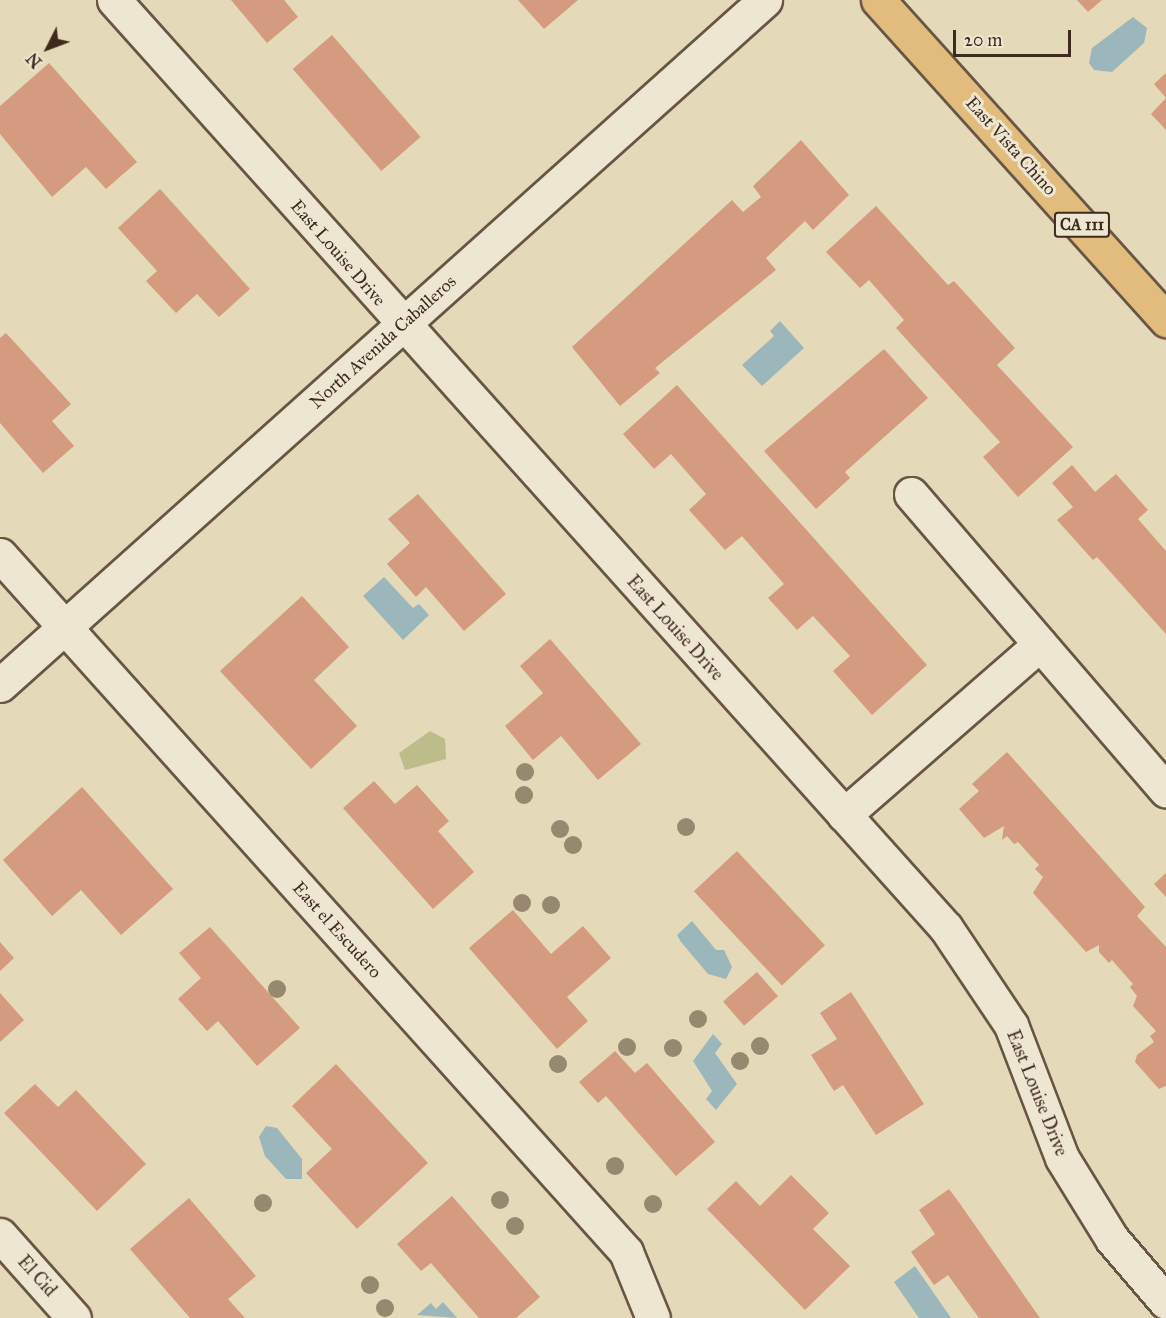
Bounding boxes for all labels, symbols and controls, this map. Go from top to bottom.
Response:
north arrow [18,18,78,78]
scale bar [956,18,1074,56]
text: 20 m [964,29,1002,51]
text: N [23,49,46,72]
street label: East Vista Chino [961,92,1061,200]
street label: East Louise Drive [286,195,390,311]
road number: CA 111 [1054,212,1110,238]
street label: North Avenida Caballeros [305,271,461,413]
street label: East Louise Drive [622,571,728,685]
street label: East el Escudero [288,877,386,983]
street label: East Louise Drive [1002,1027,1072,1159]
street label: El Cid [13,1251,61,1301]

